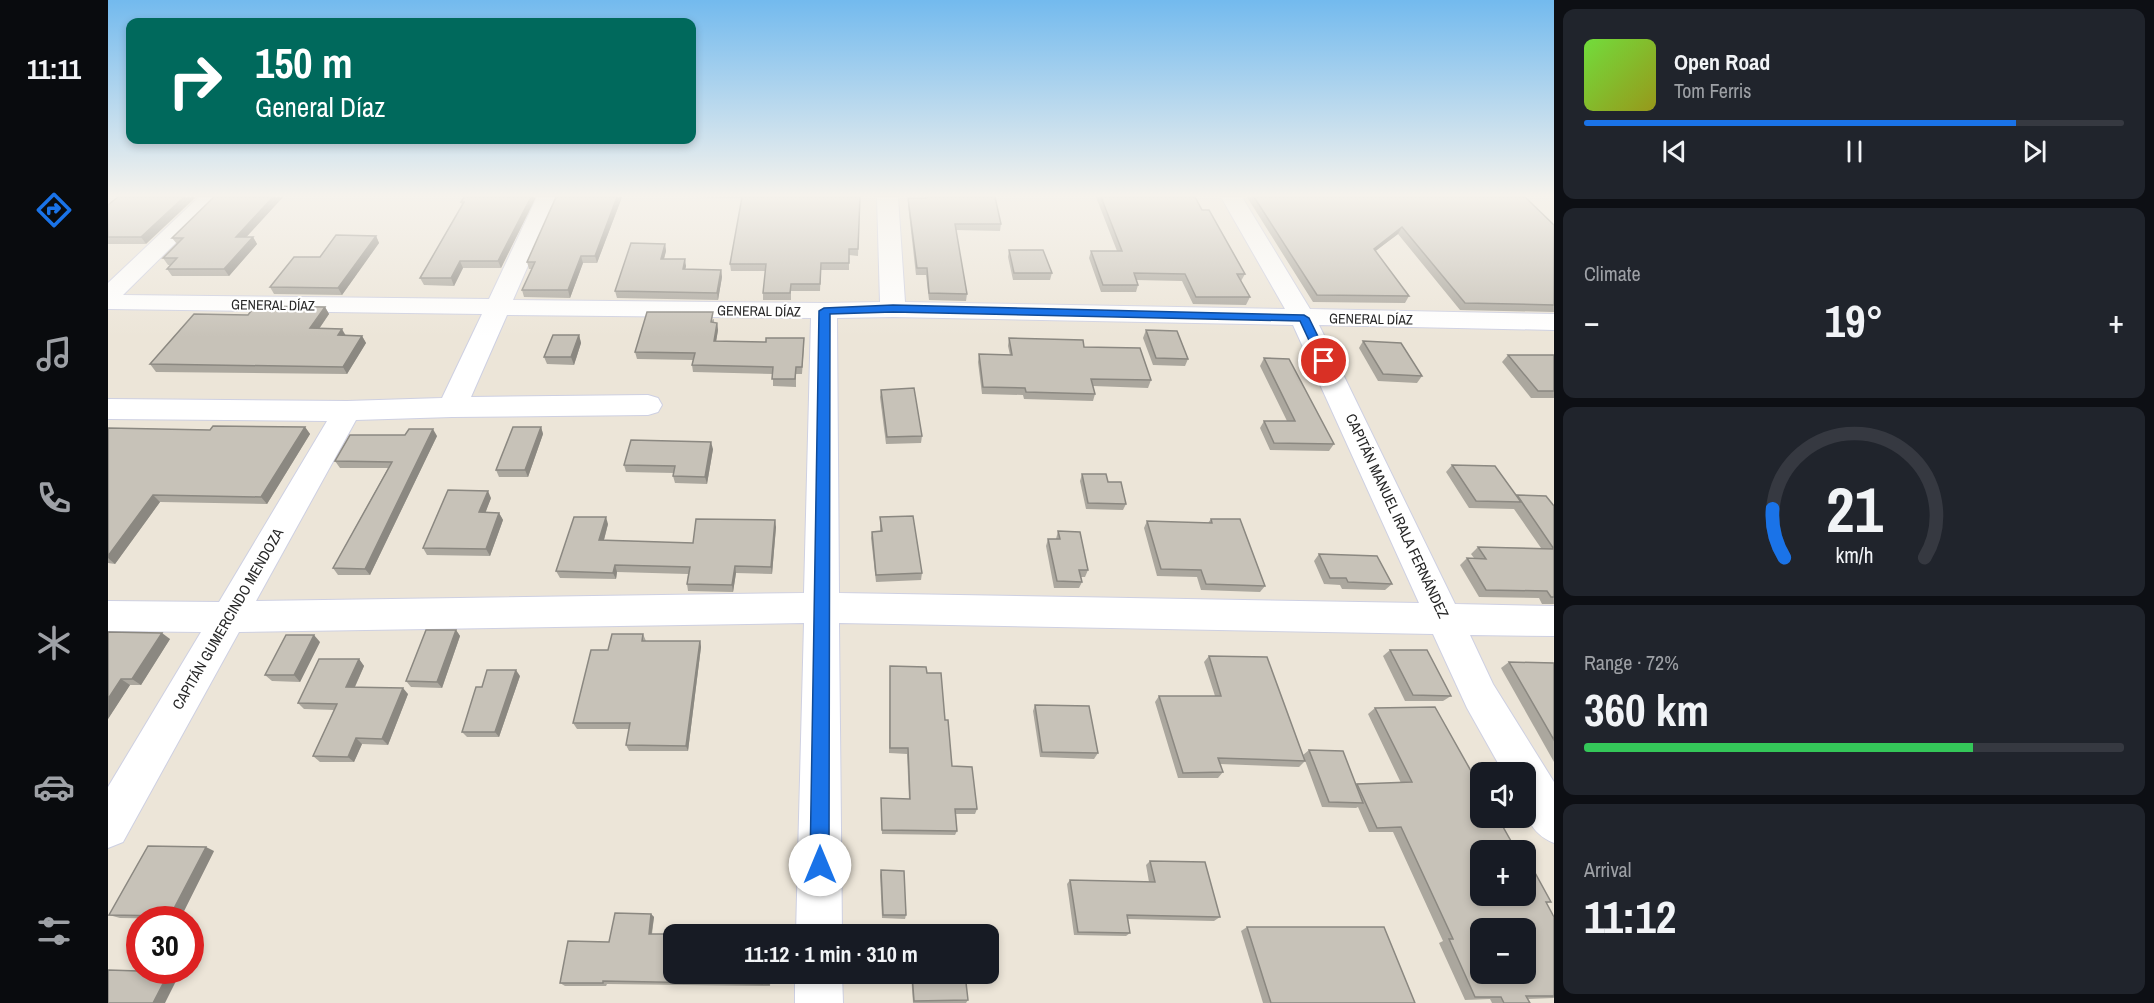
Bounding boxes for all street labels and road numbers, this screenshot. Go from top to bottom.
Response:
street label: GENERAL DÍAZ [231,295,315,315]
street label: GENERAL DÍAZ [717,301,801,321]
street label: GENERAL DÍAZ [1329,309,1413,329]
street label: CAPITÁN MANUEL IRALA FERNÁNDEZ [1341,410,1454,622]
street label: CAPITÁN GUMERCINDO MENDOZA [167,524,289,713]

